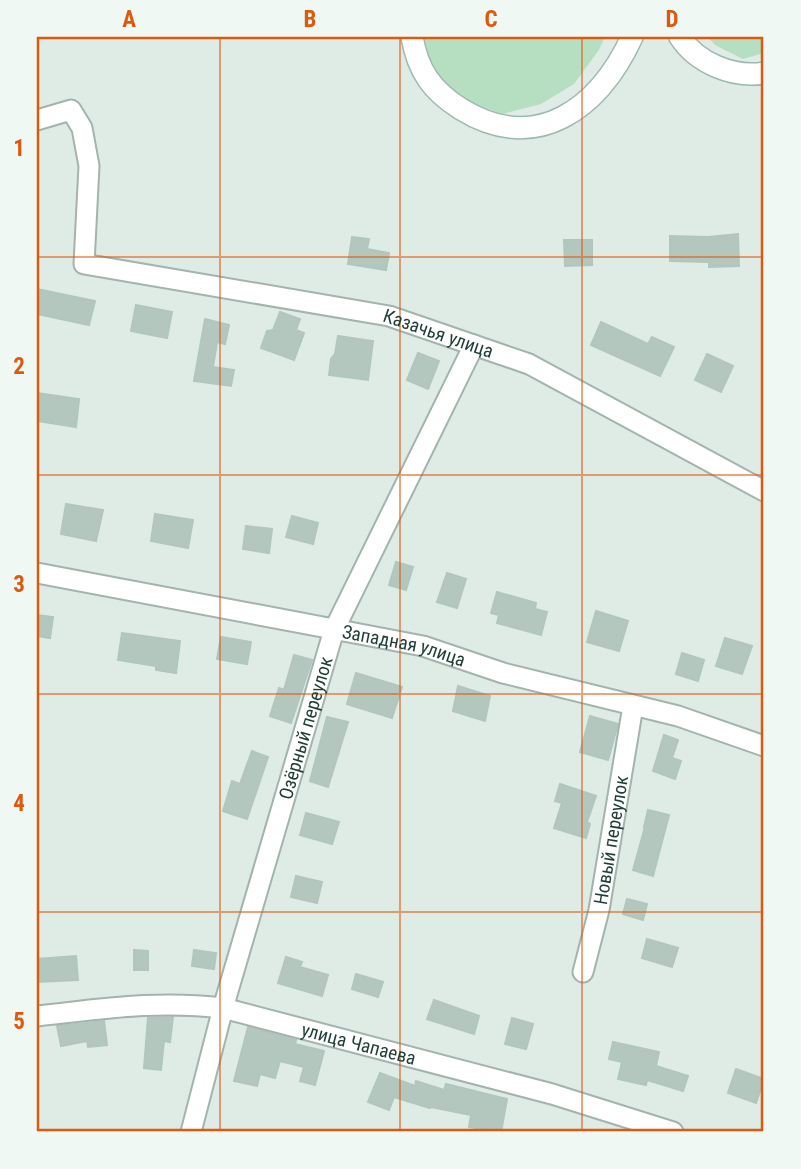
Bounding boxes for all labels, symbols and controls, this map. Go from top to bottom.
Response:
text: A [122,6,136,33]
text: B [304,6,316,33]
text: C [484,6,498,33]
text: D [666,6,679,33]
text: 1 [13,135,25,162]
street label: Казачья улица [380,304,497,363]
text: 2 [13,353,25,380]
text: 3 [13,571,25,598]
street label: Западная улица [340,620,468,672]
street label: Озёрный переулок [274,654,338,802]
street label: Новый переулок [589,774,633,906]
text: 4 [13,790,25,817]
text: 5 [13,1008,25,1035]
street label: улица Чапаева [299,1018,418,1070]

